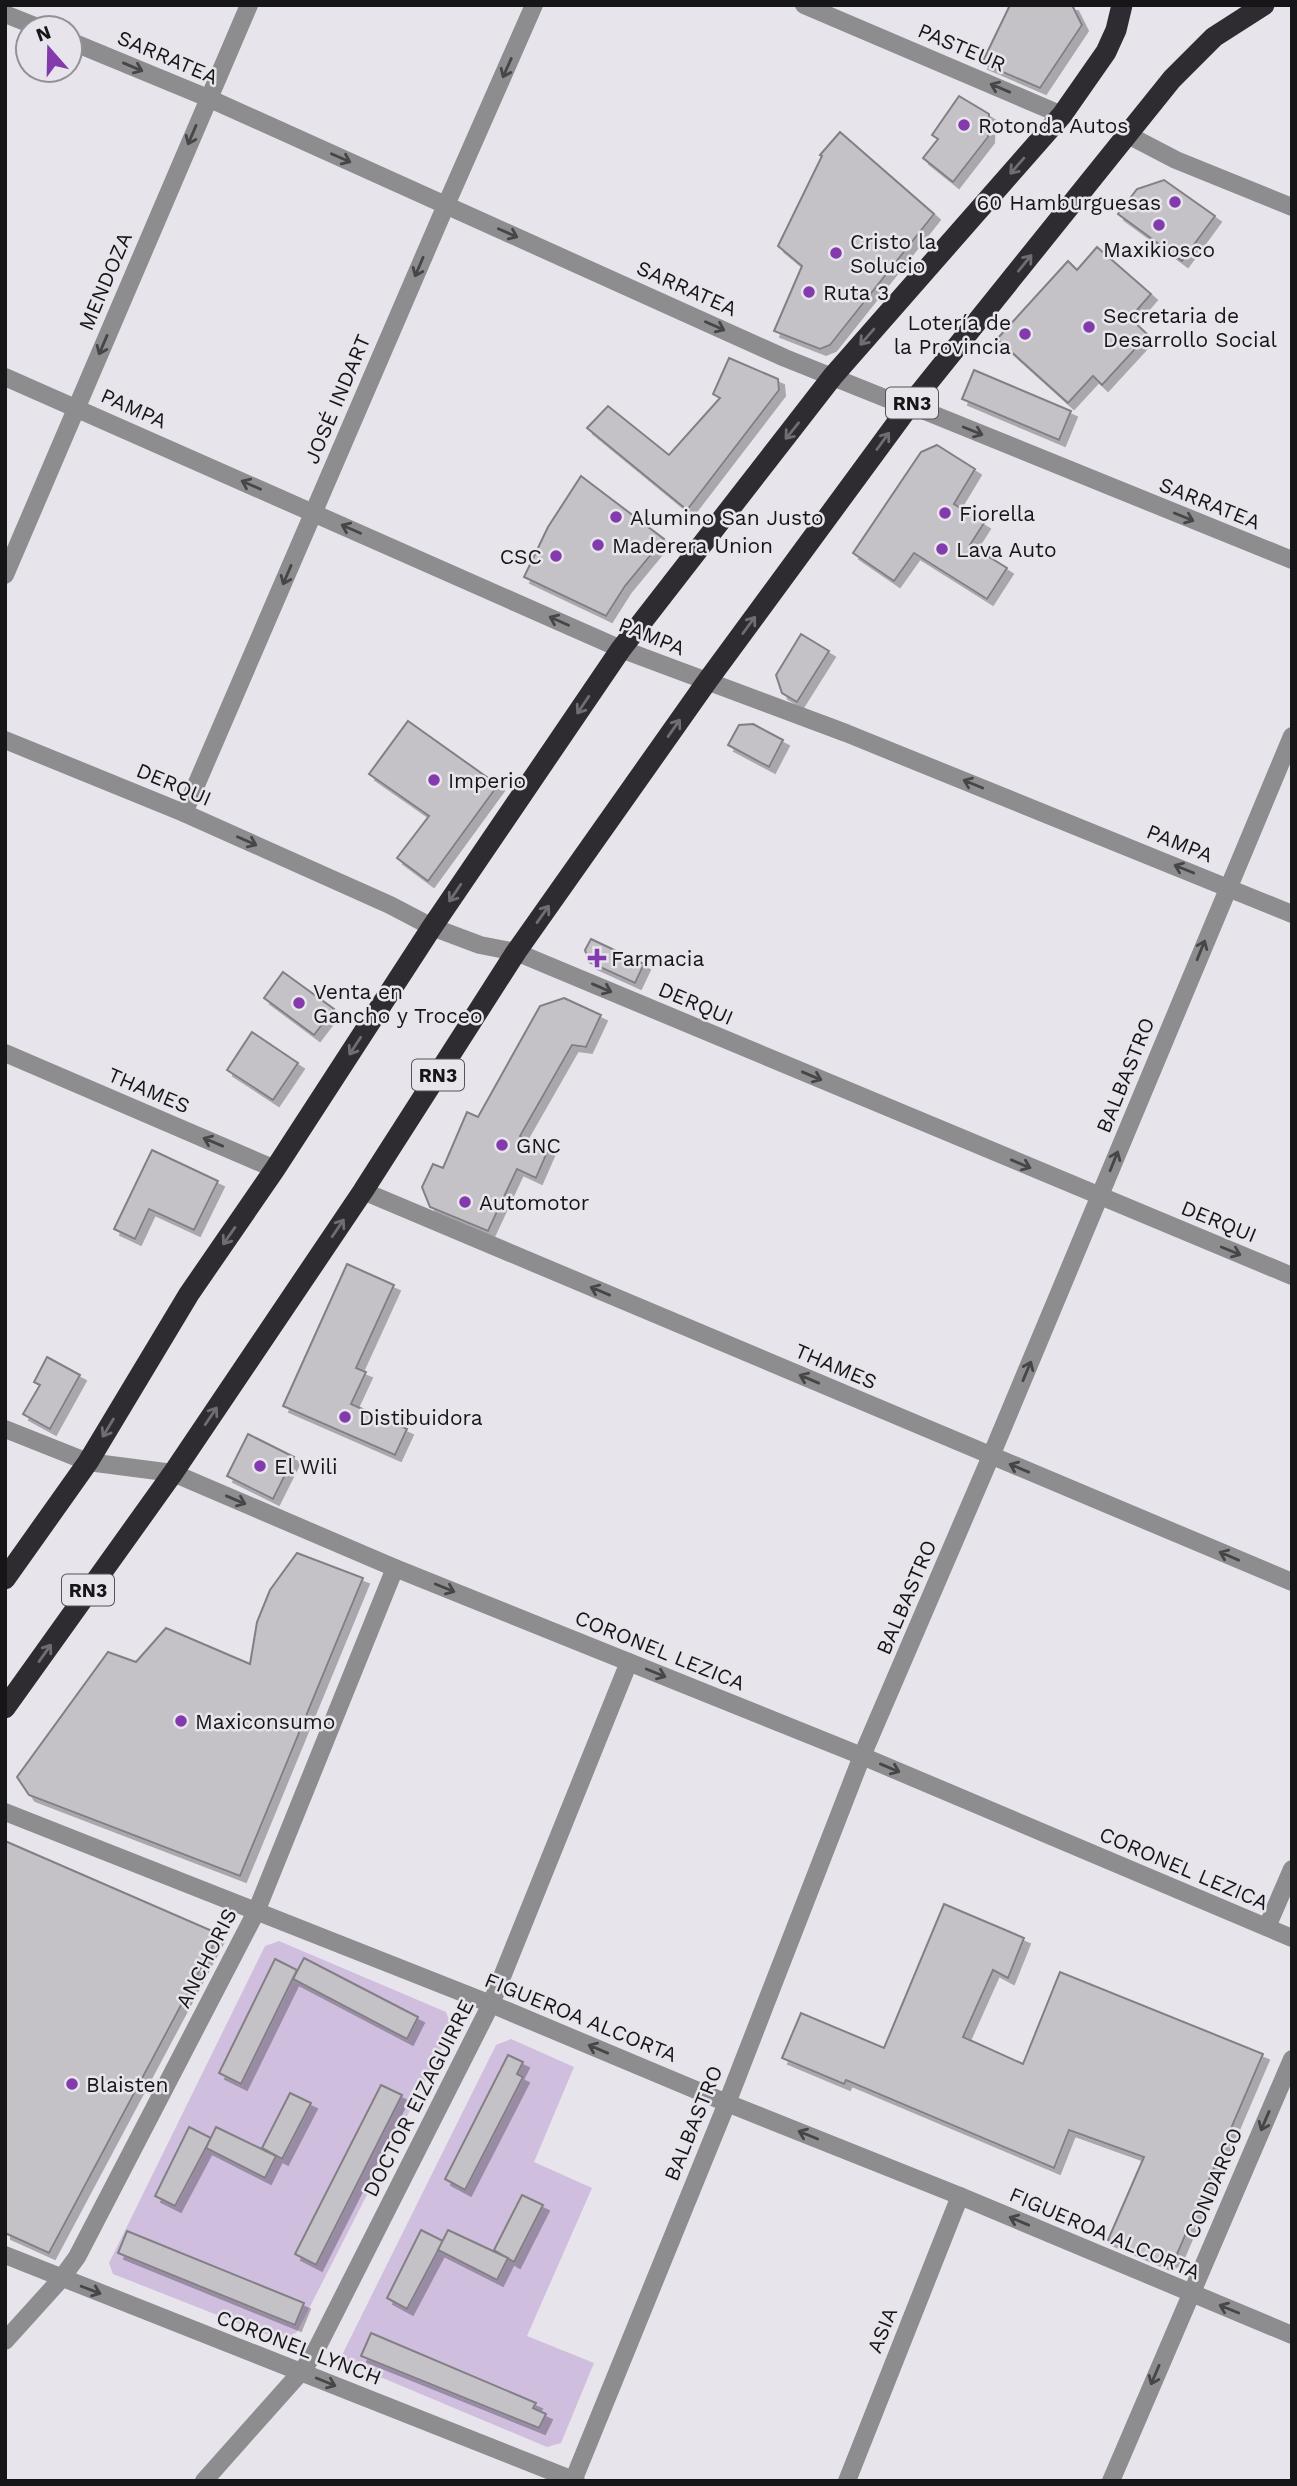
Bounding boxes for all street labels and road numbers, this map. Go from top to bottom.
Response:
street label: PASTEUR [914,17,1010,77]
street label: SARRATEA [114,25,222,89]
street label: MENDOZA [73,228,137,334]
street label: SARRATEA [633,255,741,321]
street label: JOSÉ INDART [299,330,376,467]
street label: PAMPA [97,382,171,434]
road number: RN3 [886,388,938,418]
street label: SARRATEA [1156,471,1264,535]
street label: PAMPA [615,611,689,661]
street label: DERQUI [133,757,215,811]
street label: PAMPA [1143,818,1217,868]
street label: DERQUI [655,976,737,1030]
street label: BALBASTRO [1091,1014,1159,1136]
road number: RN3 [412,1060,464,1091]
street label: THAMES [104,1062,194,1118]
street label: DERQUI [1178,1195,1260,1247]
street label: THAMES [791,1338,881,1394]
street label: BALBASTRO [871,1536,941,1658]
road number: RN3 [62,1574,114,1606]
street label: CORONEL LEZICA [571,1604,749,1696]
street label: CORONEL LEZICA [1096,1821,1272,1915]
street label: ANCHORIS [170,1904,242,2012]
street label: FIGUEROA ALCORTA [481,1967,681,2067]
street label: DOCTOR EIZAGUIRRE [357,1995,479,2201]
street label: BALBASTRO [659,2062,727,2184]
street label: CONDARCO [1178,2124,1248,2242]
street label: FIGUEROA ALCORTA [1006,2181,1204,2285]
street label: ASIA [862,2303,902,2357]
street label: CORONEL LYNCH [213,2304,385,2390]

